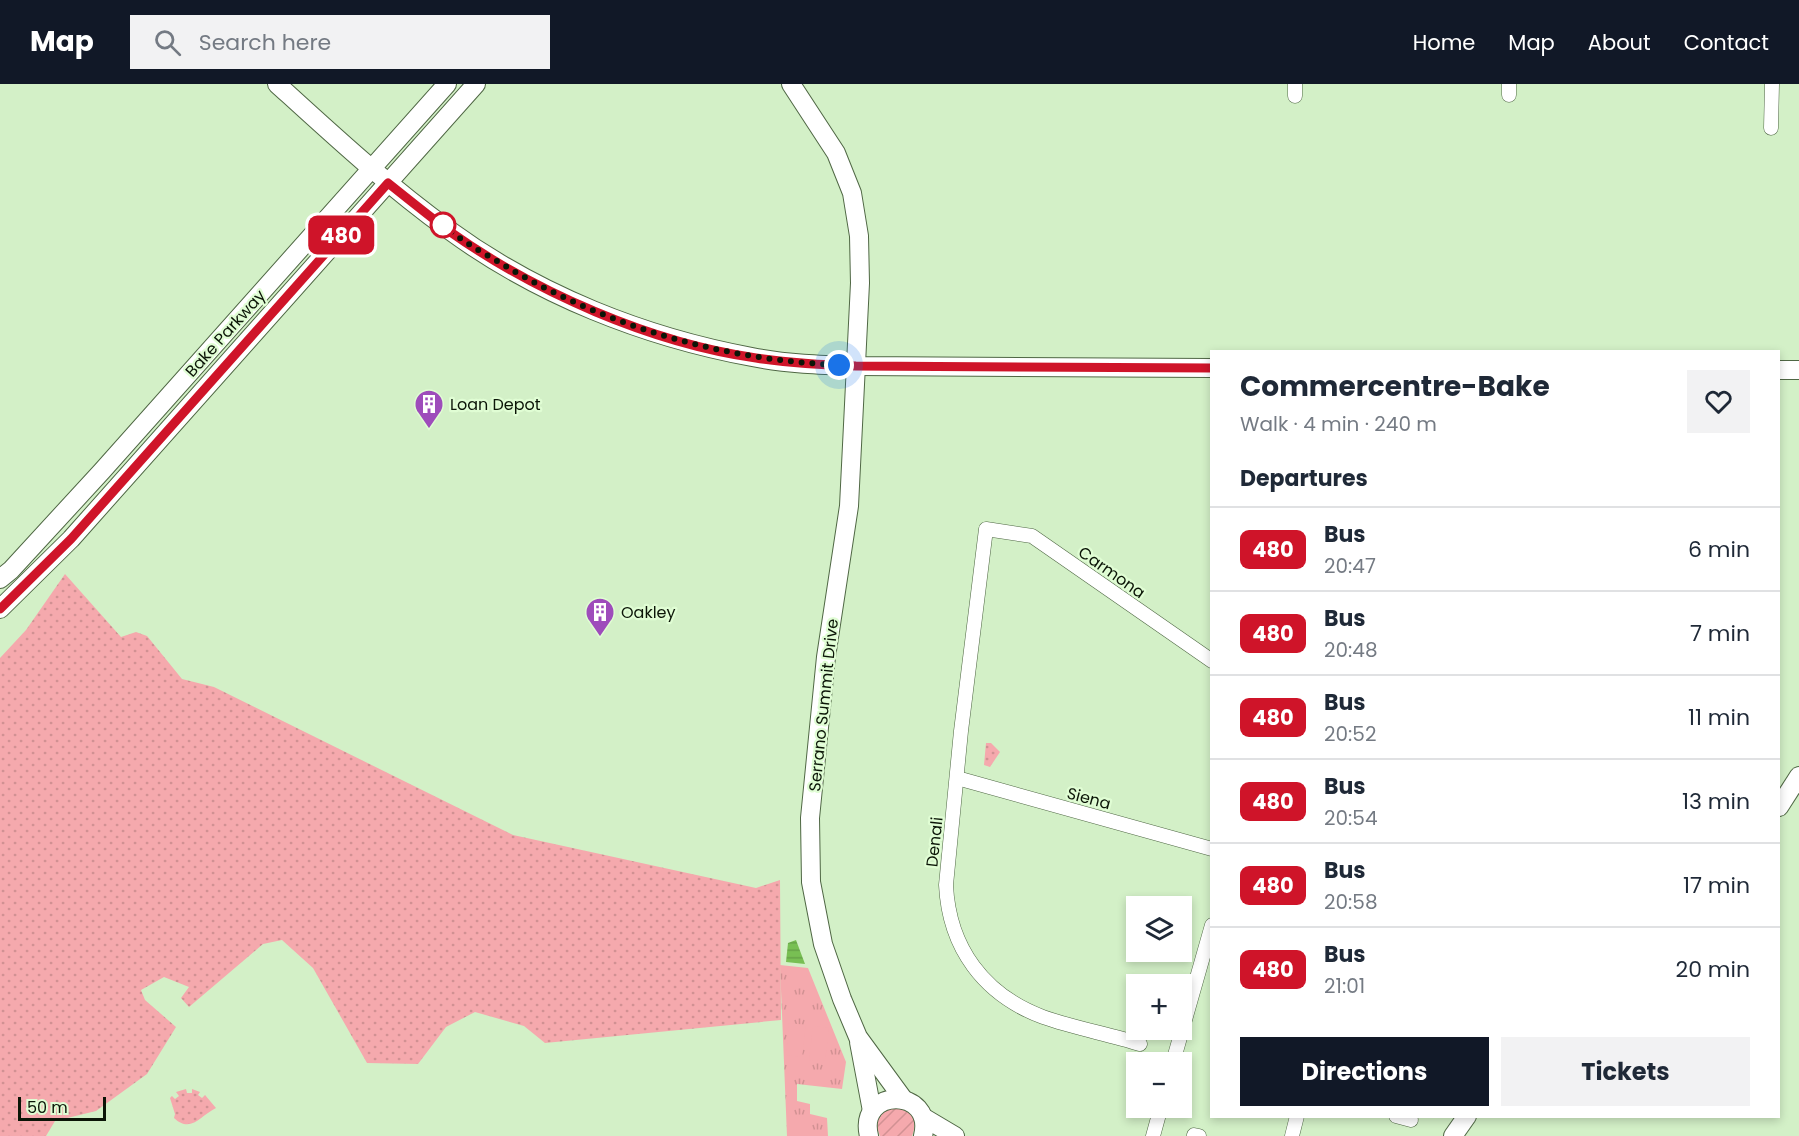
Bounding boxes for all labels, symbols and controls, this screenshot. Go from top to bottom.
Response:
search box [130,15,550,69]
text: Map [30,22,94,61]
icon: search [151,26,184,59]
text: Search here [199,27,331,58]
text: Home [1413,28,1475,57]
text: Map [1508,28,1555,57]
text: About [1588,28,1651,57]
text: Contact [1684,28,1769,57]
unlabelled marker [430,212,456,238]
line badge: 480 [306,216,376,254]
text: 480 [320,221,362,250]
street label: Bake Parkway [180,285,271,382]
your location [824,350,854,380]
text: Commercentre-Bake [1240,367,1550,406]
button: heart [1687,370,1750,433]
building icon: Loan Depot [413,388,445,430]
place label: Loan Depot [450,393,541,416]
text: Walk · 4 min · 240 m [1240,410,1437,438]
text: Departures [1240,463,1368,494]
text: Bus [1324,519,1366,550]
text: 6 min [1688,534,1750,565]
text: 480 [1252,535,1294,564]
street label: Carmona [1074,541,1150,604]
text: 20:47 [1324,552,1376,580]
building icon: Oakley [584,596,616,638]
place label: Oakley [621,601,676,624]
text: Bus [1324,603,1366,634]
street label: Serrano Summit Drive [803,617,844,793]
text: 7 min [1690,618,1750,649]
text: 480 [1252,619,1294,648]
text: 20:48 [1324,636,1378,664]
text: Bus [1324,687,1366,718]
text: 11 min [1688,702,1750,733]
text: 480 [1252,703,1294,732]
text: 20:52 [1324,720,1376,748]
text: Bus [1324,771,1366,802]
street label: Siena [1064,782,1113,815]
text: 13 min [1682,786,1750,817]
text: 480 [1252,787,1294,816]
text: 20:54 [1324,804,1377,832]
street label: Denali [920,816,949,868]
text: Bus [1324,855,1366,886]
text: 17 min [1683,870,1750,901]
text: 480 [1252,871,1294,900]
text: 20:58 [1324,888,1378,916]
map controls [1126,896,1192,1118]
button: layers [1126,896,1192,962]
text: Bus [1324,939,1366,970]
text: 20 min [1676,954,1750,985]
text: 480 [1252,955,1294,984]
text: 21:01 [1324,972,1365,1000]
button: + [1126,974,1192,1040]
button: Directions [1240,1037,1489,1106]
button: Tickets [1501,1037,1750,1106]
button: − [1126,1052,1192,1118]
scale bar [18,1094,106,1122]
text: 50 m [27,1096,68,1119]

